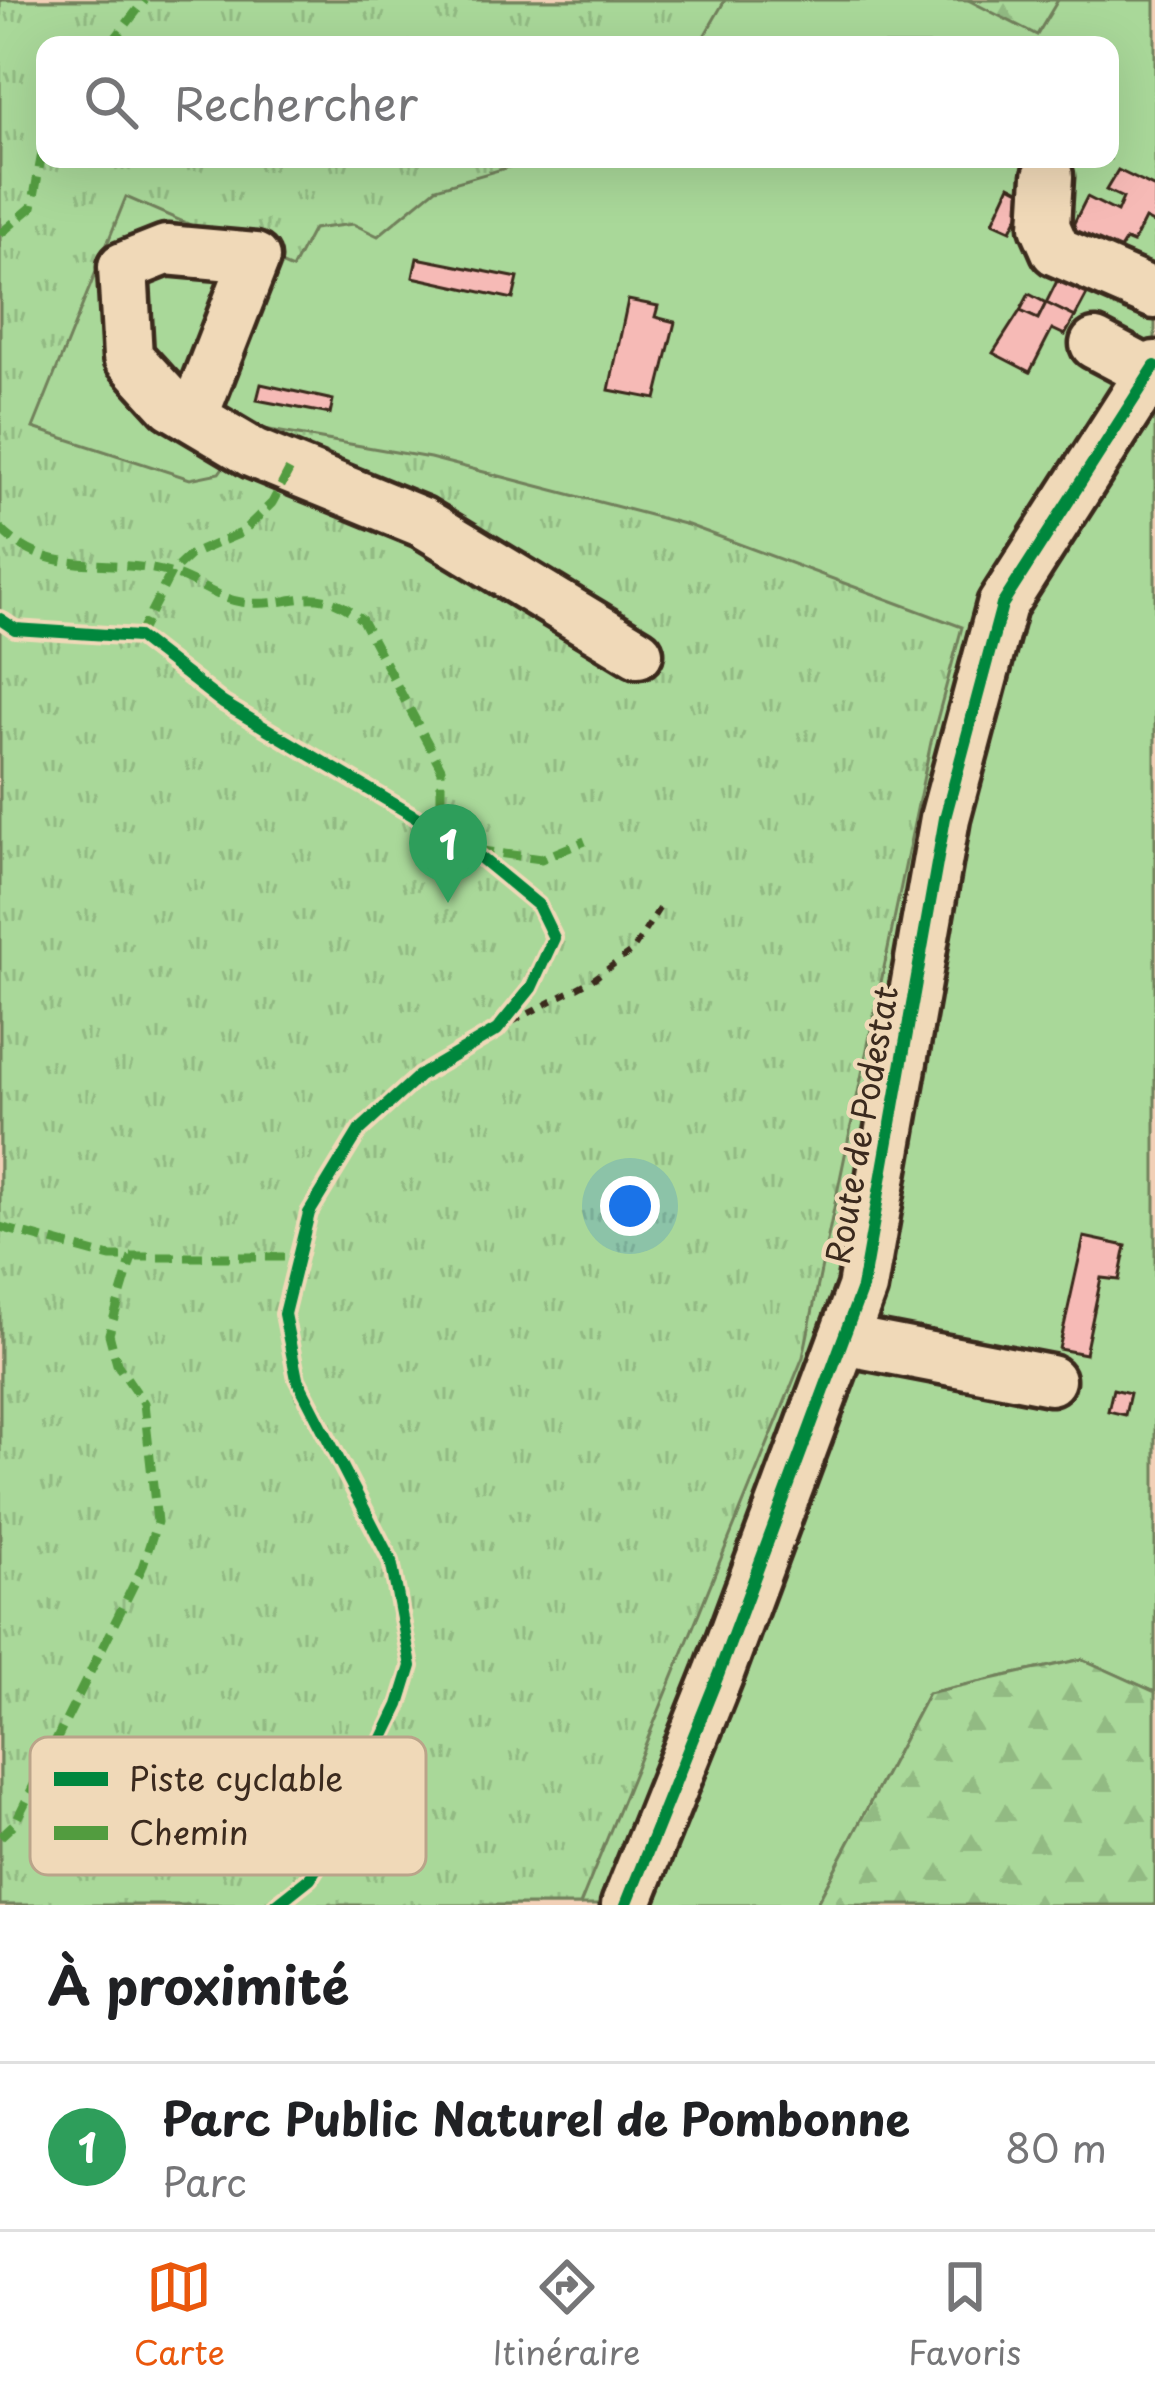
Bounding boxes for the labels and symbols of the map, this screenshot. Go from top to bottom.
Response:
pin: 1 [409,804,487,903]
street label: Route de Podestat [811,982,909,1268]
your location [600,1176,660,1236]
legend [30,1737,426,1875]
text: Piste cyclable [129,1752,343,1802]
text: Chemin [129,1806,249,1856]

